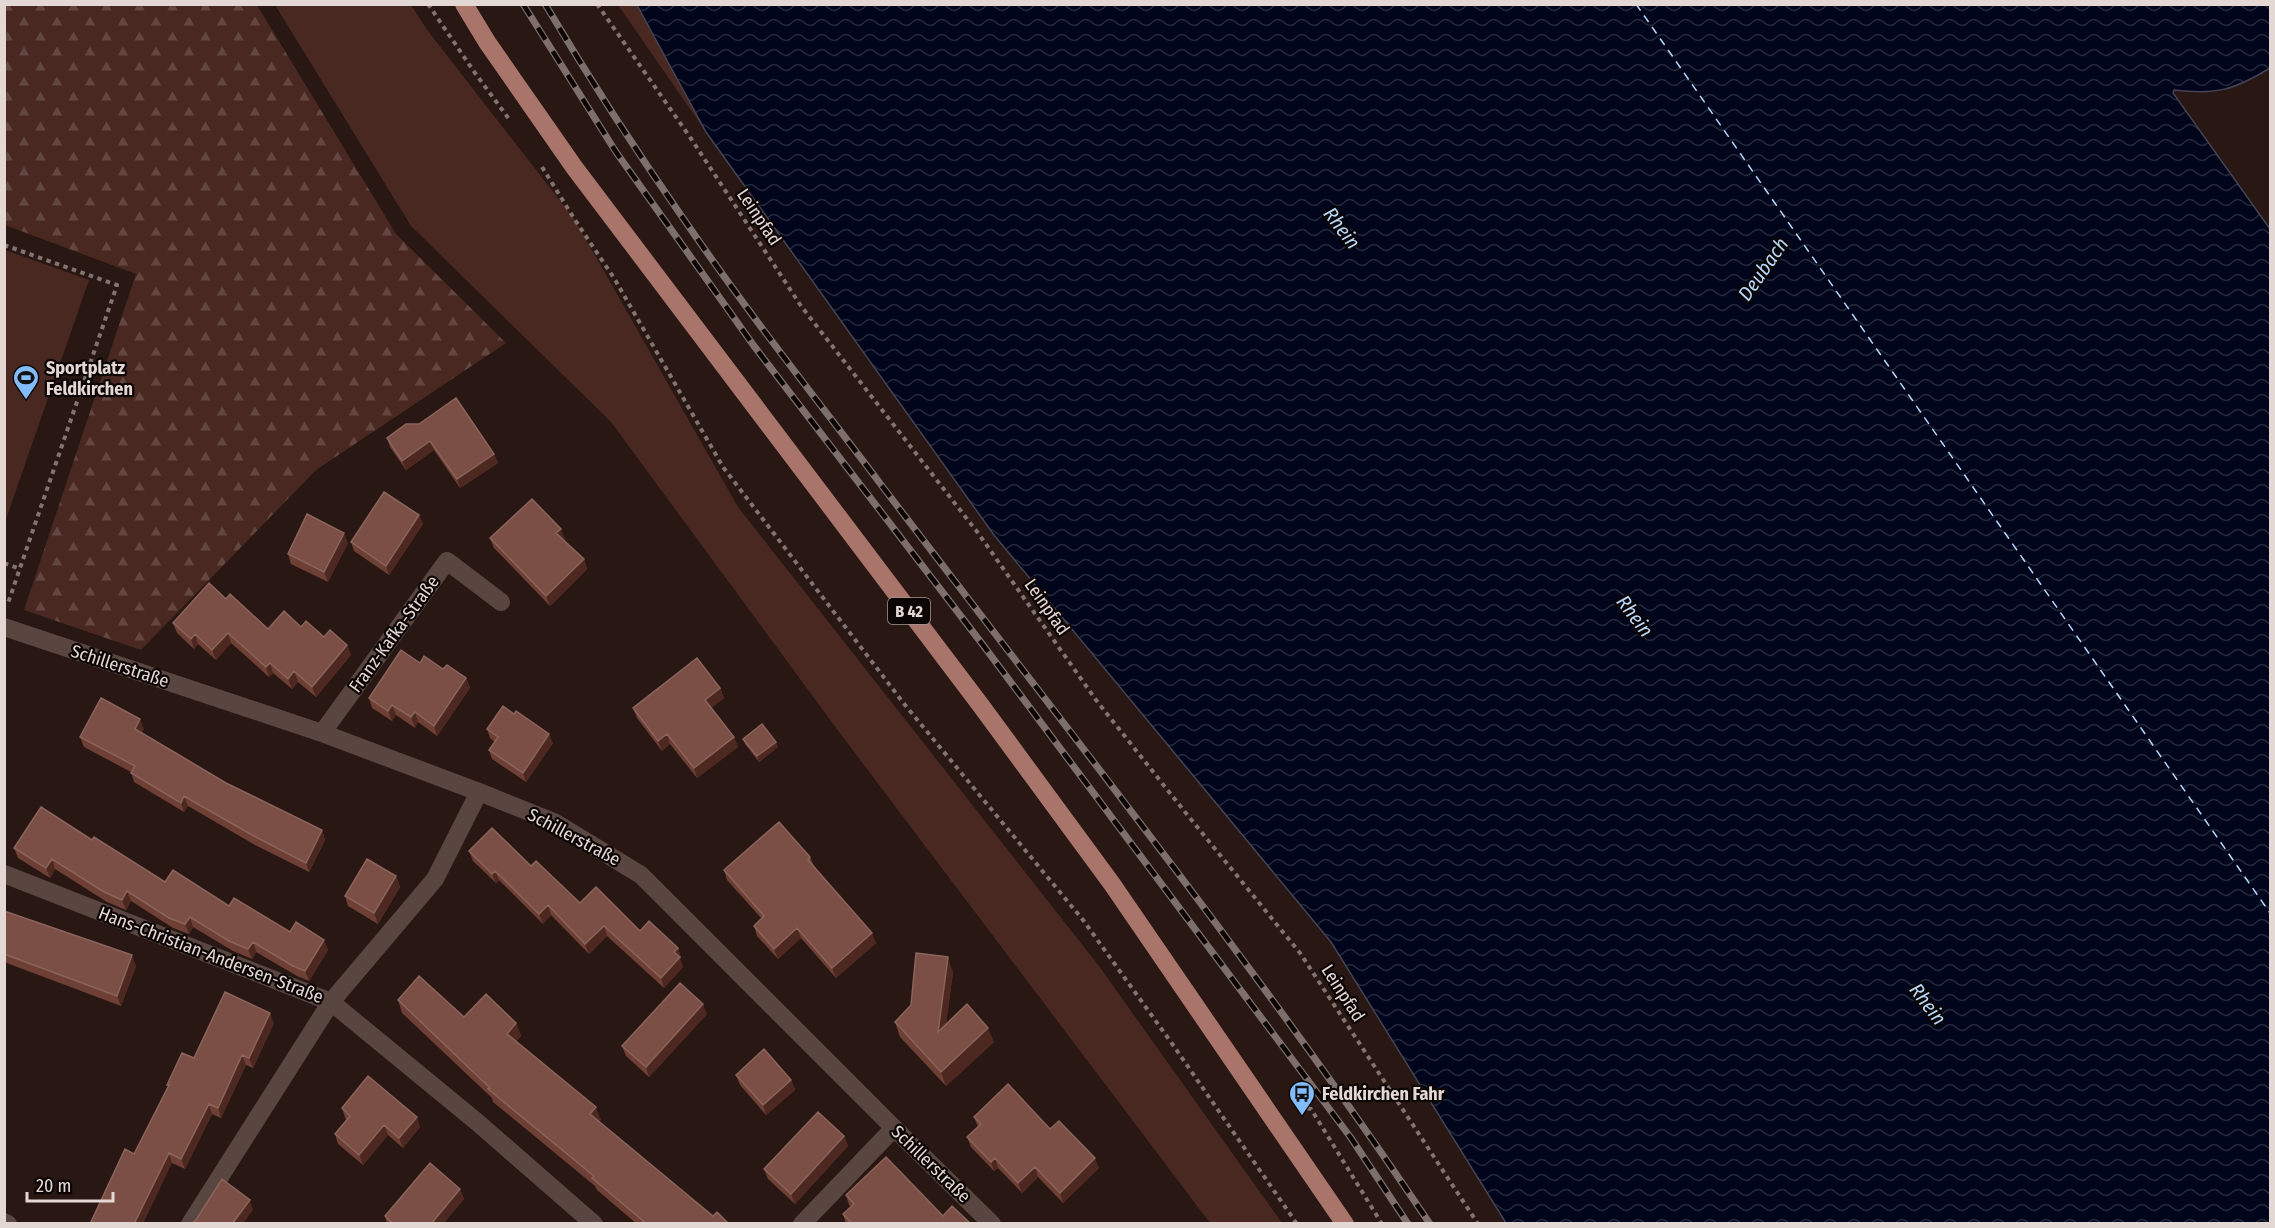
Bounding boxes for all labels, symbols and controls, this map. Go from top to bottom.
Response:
street label: Leinpfad [732,184,786,250]
water label: Rhein [1318,202,1366,254]
water label: Deubach [1733,233,1793,305]
place label: Sportplatz Feldkirchen [46,357,133,400]
sports icon: Sportplatz Feldkirchen [11,363,41,401]
street label: Franz-Kafka-Straße [344,571,444,697]
street label: Leinpfad [1020,575,1074,639]
water label: Rhein [1611,590,1659,642]
road number: B 42 [888,598,930,624]
street label: Schillerstraße [68,640,172,692]
street label: Schillerstraße [524,803,624,871]
street label: Hans-Christian-Andersen-Straße [96,902,327,1008]
street label: Leinpfad [1316,960,1370,1026]
water label: Rhein [1904,978,1952,1030]
bus stop icon: Feldkirchen Fahr [1287,1079,1317,1117]
place label: Feldkirchen Fahr [1322,1083,1445,1105]
street label: Schillerstraße [887,1121,975,1207]
scale bar [27,1165,112,1203]
text: 20 m [36,1175,71,1197]

